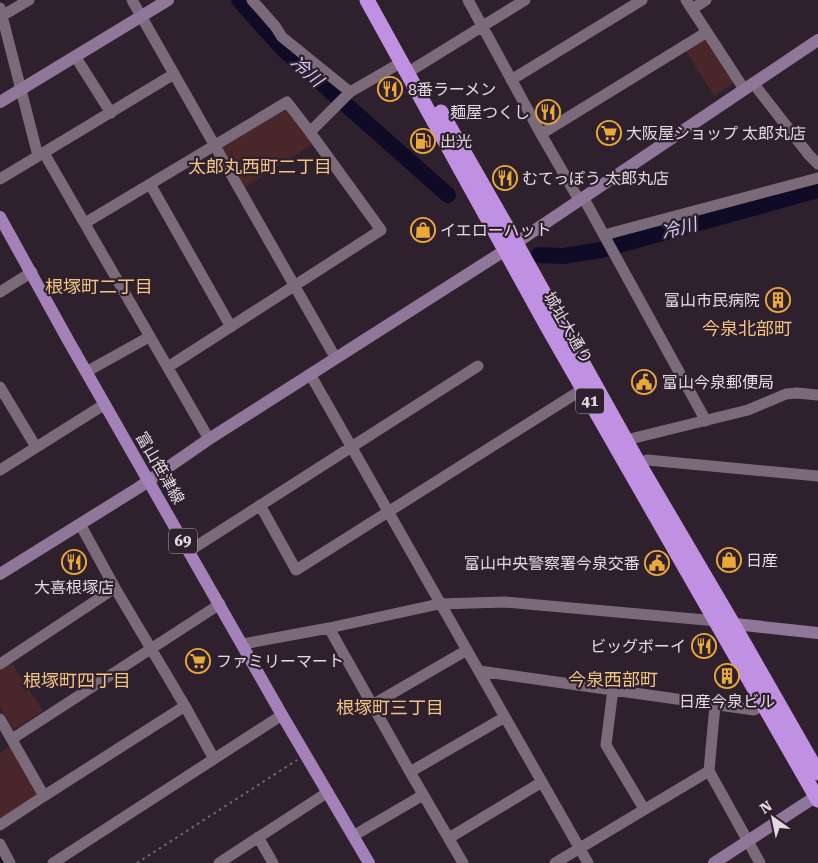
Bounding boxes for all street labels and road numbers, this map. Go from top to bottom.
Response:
street label: 城址大通り [540,289,596,367]
road number: 41 [576,388,604,414]
street label: 富山笹津線 [132,429,188,507]
road number: 69 [169,528,197,554]

